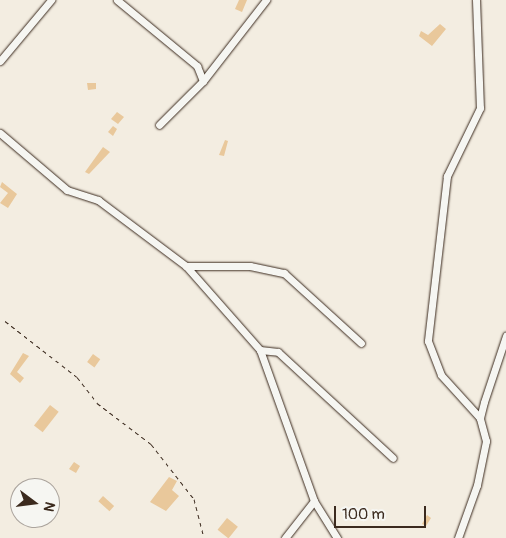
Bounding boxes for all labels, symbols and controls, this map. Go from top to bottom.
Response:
north arrow [10,478,60,528]
scale bar [336,496,428,528]
text: N [40,500,58,514]
text: 100 m [342,505,385,524]

